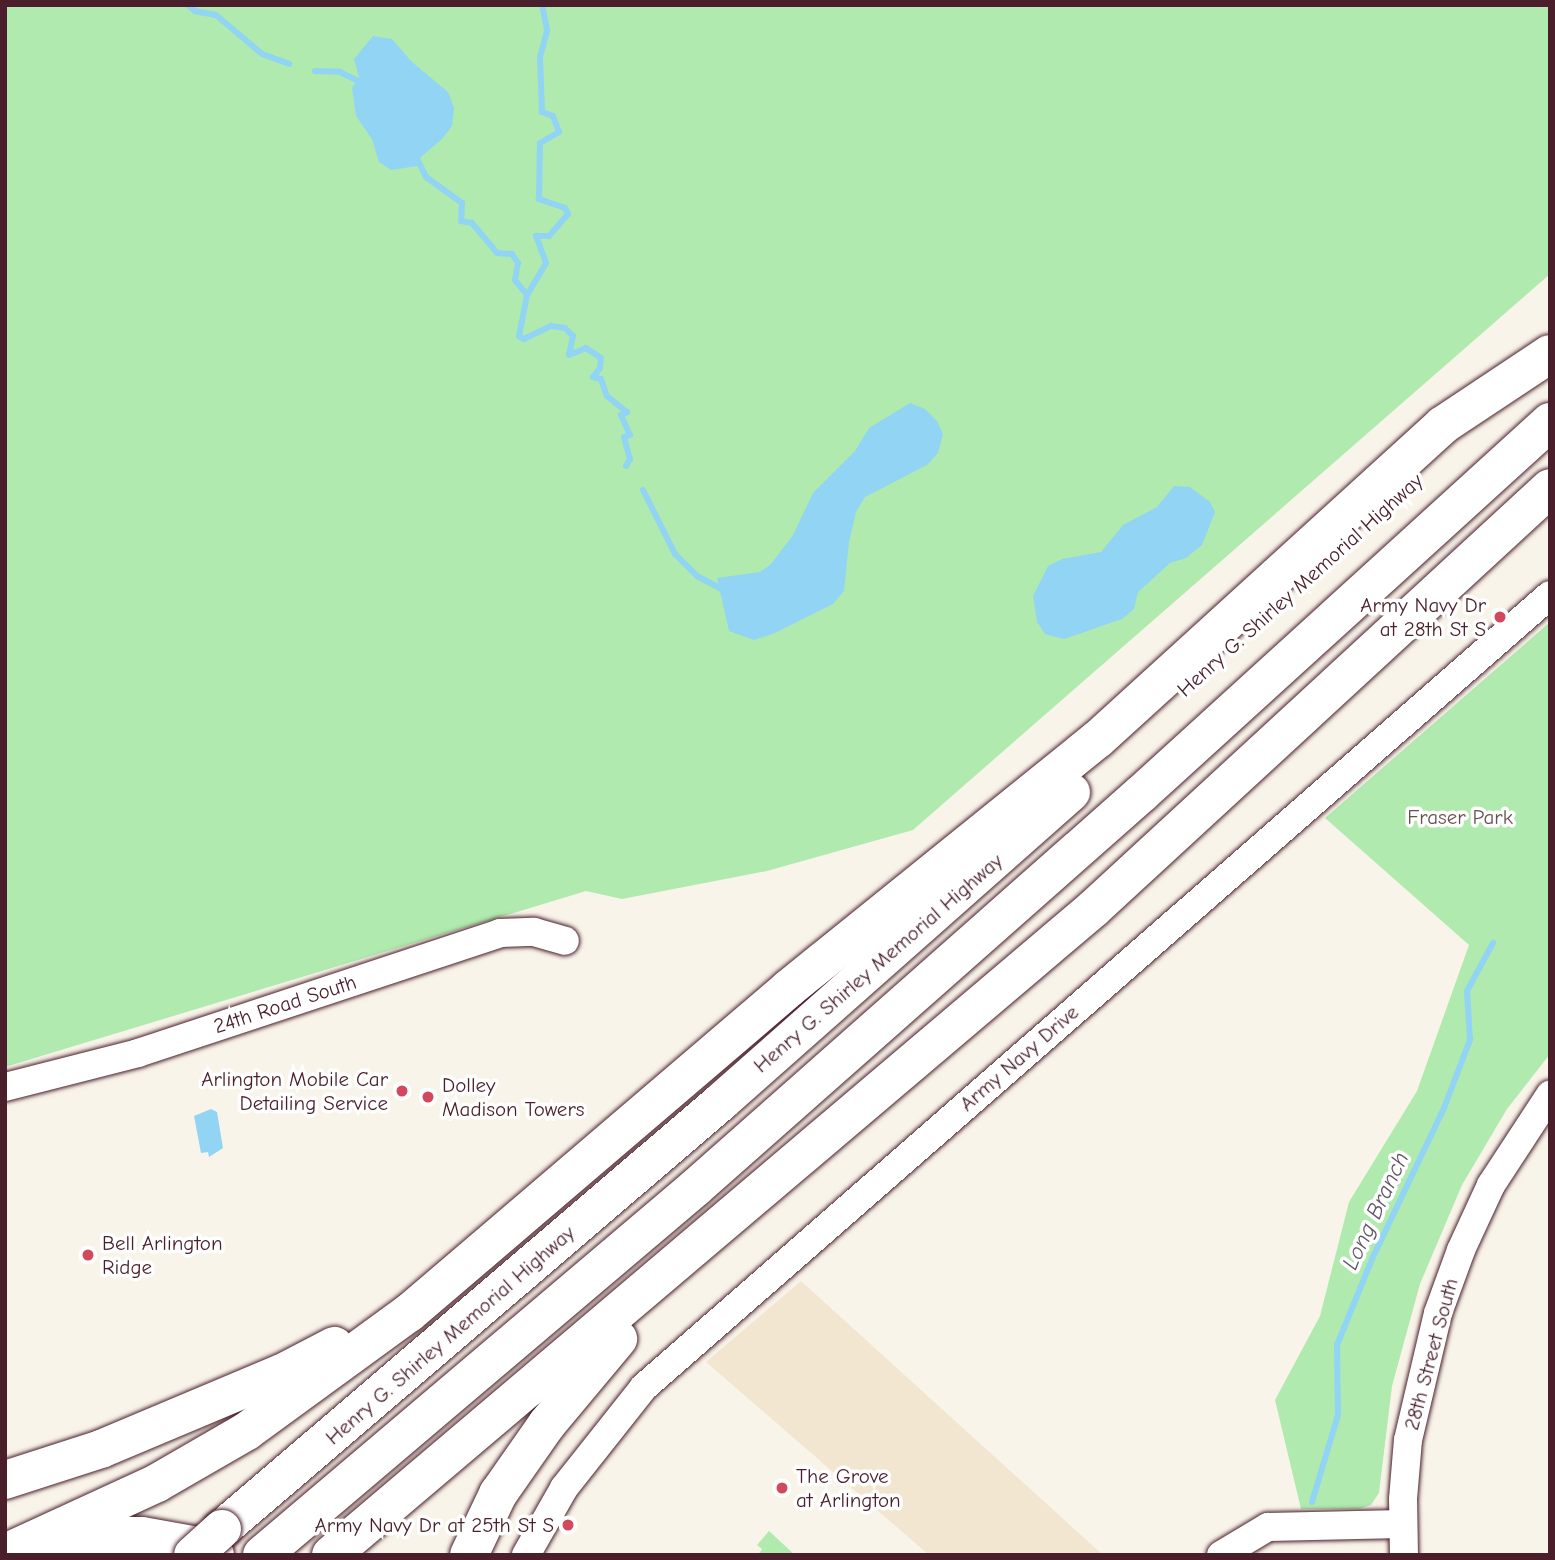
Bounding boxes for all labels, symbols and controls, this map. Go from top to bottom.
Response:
street label: Henry G. Shirley Memorial Highway [1172,468,1428,702]
place label: Army Navy Dr at 28th St S [1360,592,1486,642]
marker: Army Navy Dr at 28th St S [1492,609,1508,625]
park label: Fraser Park [1407,804,1513,830]
street label: Henry G. Shirley Memorial Highway [748,848,1008,1078]
street label: 24th Road South [211,969,359,1039]
street label: Army Navy Drive [954,1000,1084,1116]
place label: Arlington Mobile Car Detailing Service [201,1066,388,1116]
place label: Dolley Madison Towers [442,1072,584,1122]
marker: Arlington Mobile Car Detailing Service [394,1083,410,1099]
marker: Dolley Madison Towers [420,1089,436,1105]
water label: Long Branch [1337,1148,1415,1274]
street label: Henry G. Shirley Memorial Highway [320,1220,580,1450]
place label: Bell Arlington Ridge [102,1230,223,1280]
marker: Bell Arlington Ridge [80,1247,96,1263]
street label: 28th Street South [1399,1275,1463,1433]
place label: The Grove at Arlington [796,1463,901,1513]
marker: The Grove at Arlington [774,1480,790,1496]
place label: Army Navy Dr at 25th St S [315,1512,554,1538]
marker: Army Navy Dr at 25th St S [560,1517,576,1533]

